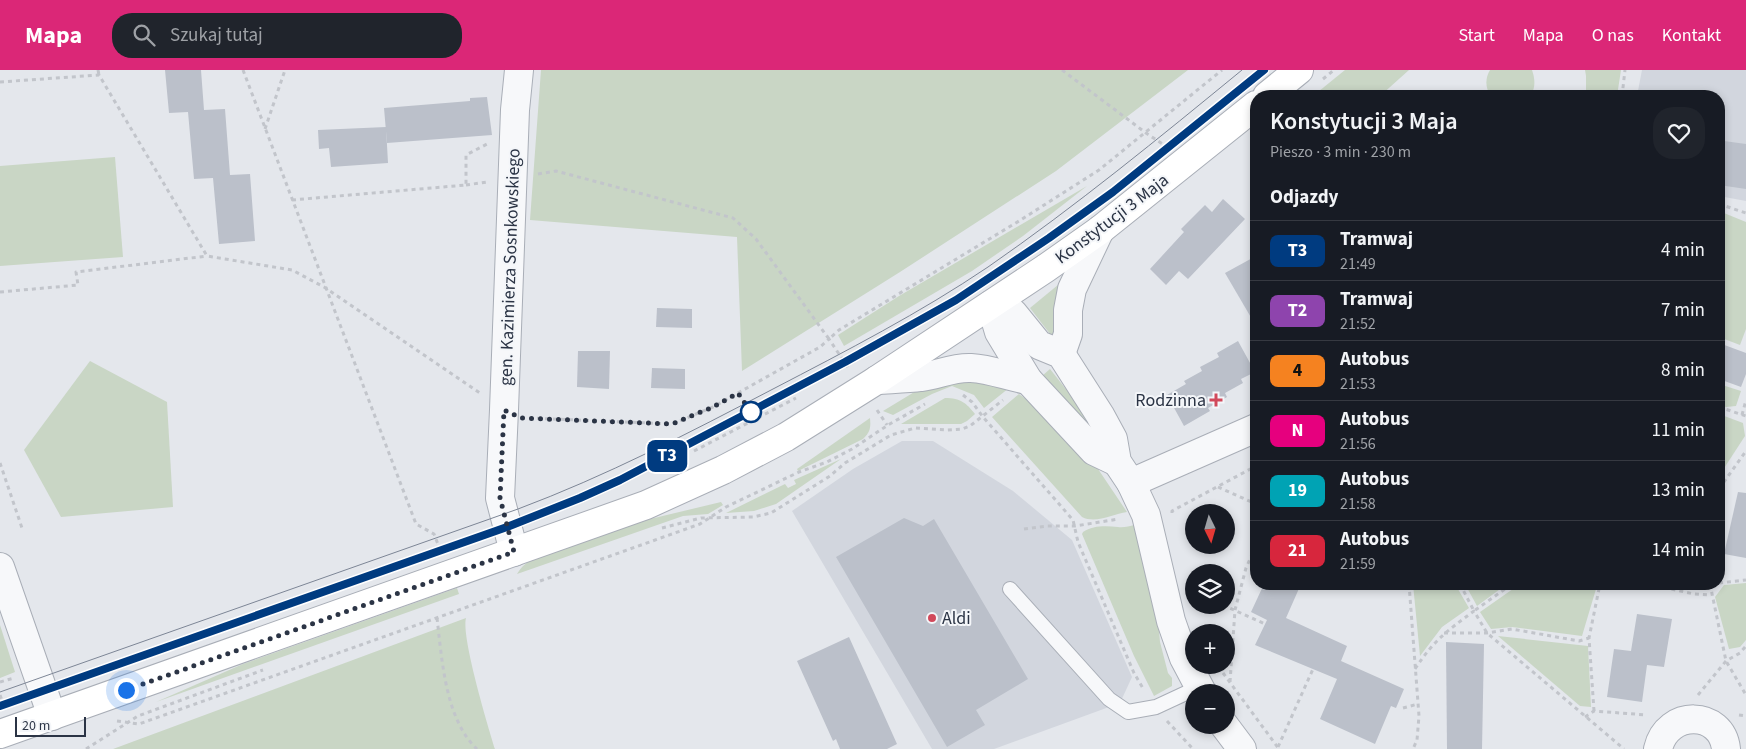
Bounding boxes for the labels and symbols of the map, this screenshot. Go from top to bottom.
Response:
street label: gen. Kazimierza Sosnkowskiego [493,148,527,386]
street label: Konstytucji 3 Maja [1050,168,1174,270]
place label: Rodzinna [1135,388,1206,413]
marker: Rodzinna [1210,394,1222,406]
unlabelled marker [740,401,762,423]
line badge: T3 [644,440,690,472]
north arrow [1185,504,1235,554]
place label: Aldi [942,606,971,631]
marker: Aldi [926,612,938,624]
your location [114,678,139,703]
scale bar [15,714,86,737]

